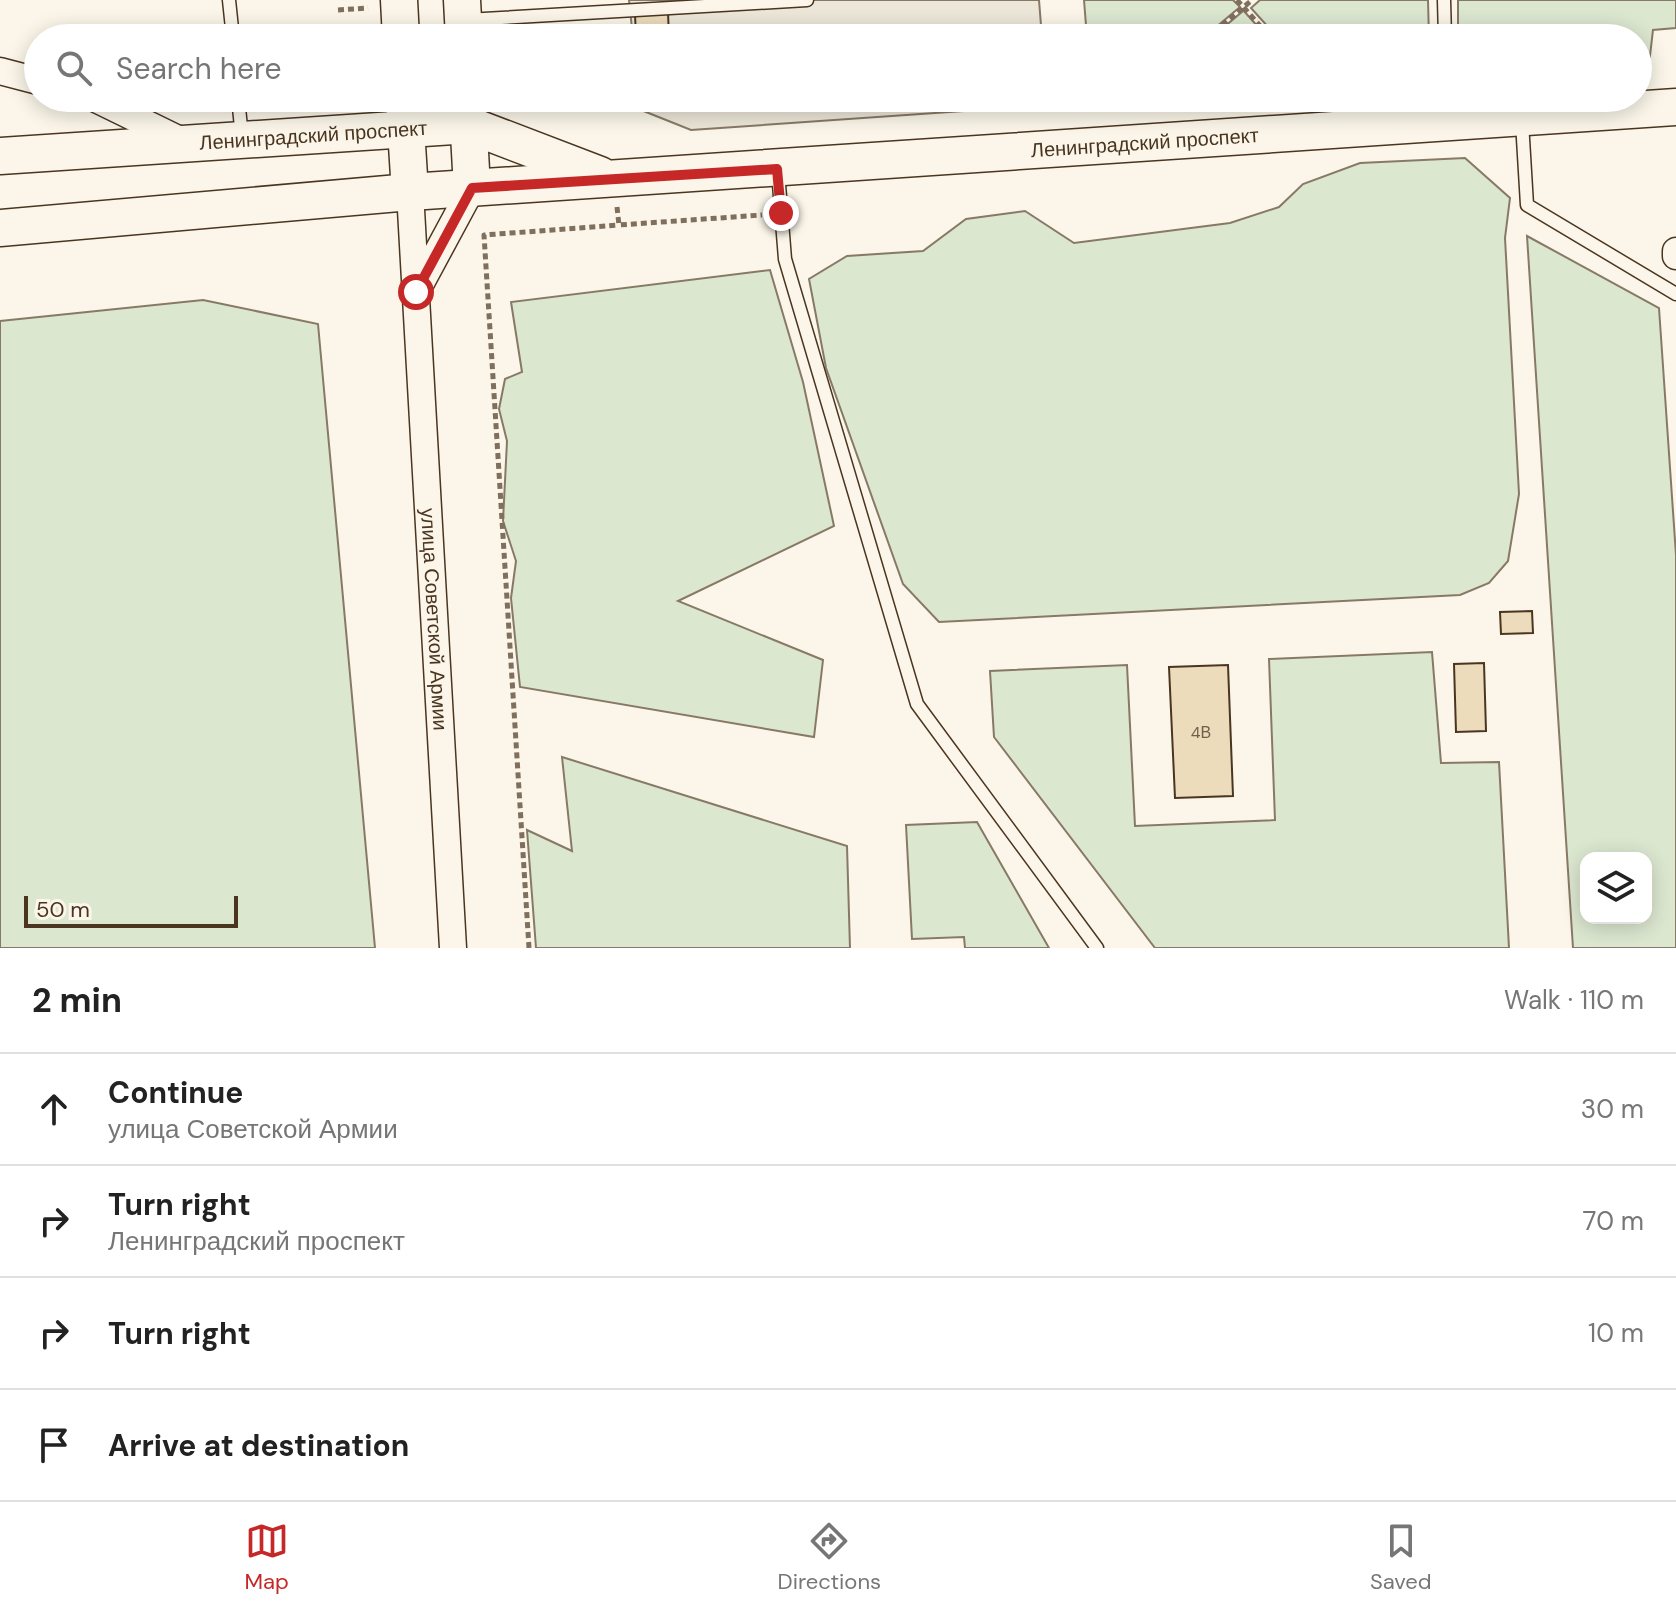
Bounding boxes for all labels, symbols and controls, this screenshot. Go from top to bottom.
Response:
search box [24,24,1652,112]
icon: search [52,46,96,90]
text: Search here [116,49,282,88]
street label: Ленинградский проспект [199,115,428,156]
street label: Ленинградский проспект [1030,122,1260,163]
route end [763,195,799,231]
route start [398,274,434,310]
street label: улица Советской Армии [415,507,454,731]
house number: 4В [1191,722,1211,743]
map controls [1580,852,1652,924]
button: layers [1580,852,1652,924]
scale bar [24,892,238,928]
text: 50 m [36,895,90,924]
text: 2 min [32,978,122,1023]
text: Walk · 110 m [1504,983,1644,1017]
text: Continue [108,1073,243,1112]
icon: ahead [32,1087,76,1131]
text: 30 m [1581,1092,1644,1126]
text: улица Советской Армии [108,1112,398,1146]
text: Turn right [108,1185,251,1224]
icon: right [32,1199,76,1243]
text: 70 m [1583,1204,1644,1238]
text: Ленинградский проспект [108,1224,405,1258]
icon: right [32,1311,76,1355]
text: Turn right [108,1314,251,1353]
text: 10 m [1588,1316,1644,1350]
icon: arrive [32,1423,76,1467]
text: Arrive at destination [108,1426,409,1465]
tab: Map [244,1519,289,1596]
tab: Directions [778,1519,881,1596]
tab: Saved [1370,1519,1432,1596]

